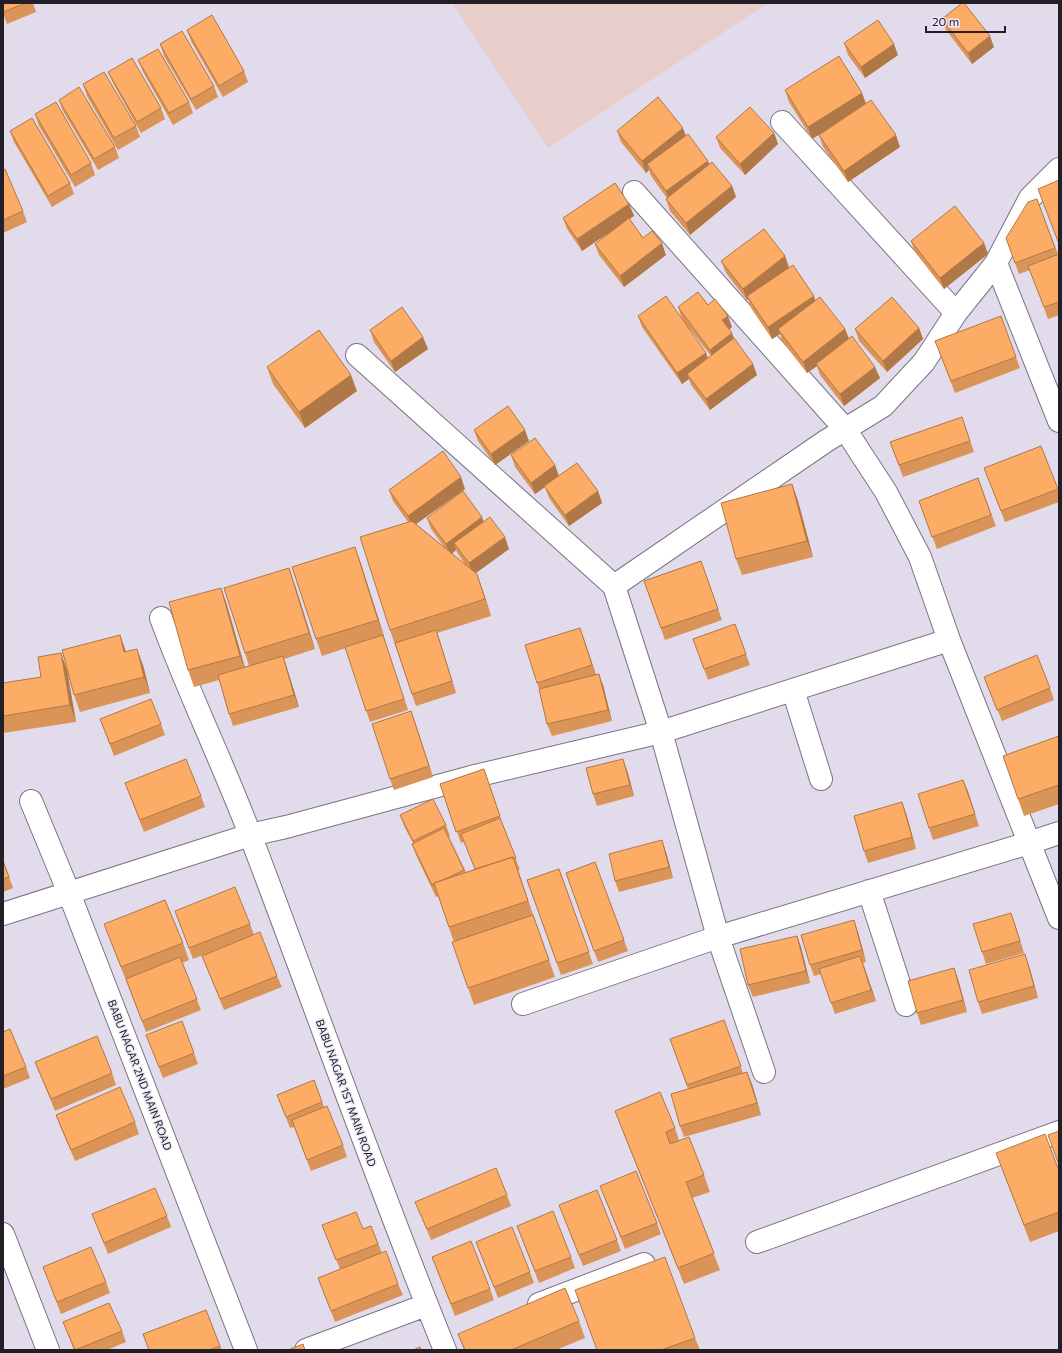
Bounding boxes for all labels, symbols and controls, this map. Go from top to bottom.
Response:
scale bar [926,8,1005,34]
text: 20 m [932,14,959,28]
street label: BABU NAGAR 2ND MAIN ROAD [106,998,175,1152]
street label: BABU NAGAR 1ST MAIN ROAD [314,1017,379,1168]

